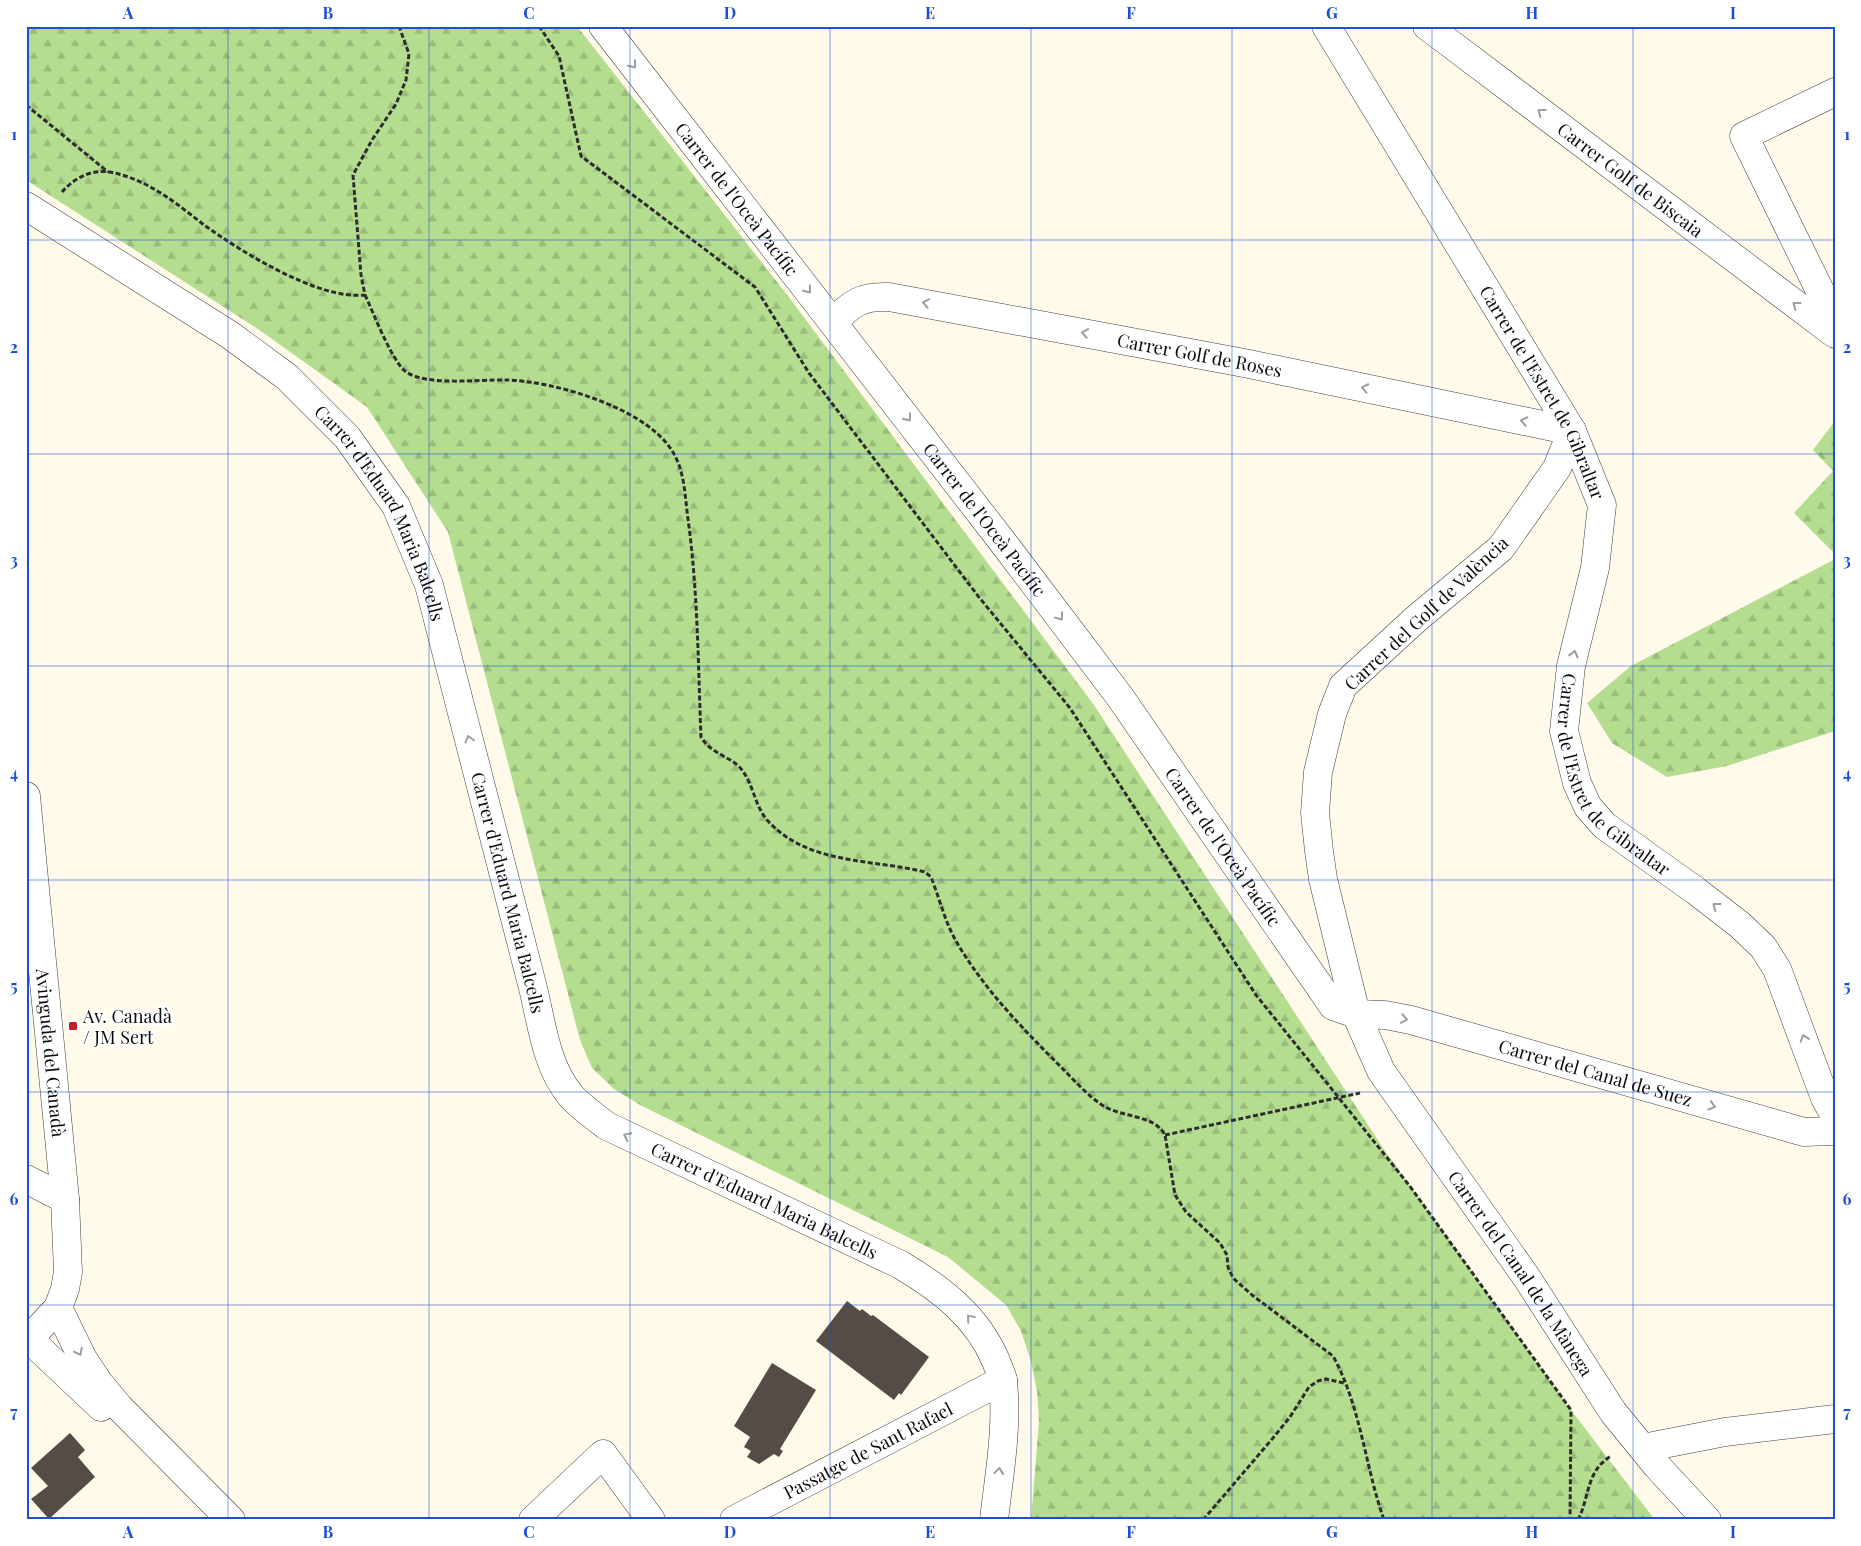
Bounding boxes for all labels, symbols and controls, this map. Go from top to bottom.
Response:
text: A [122,2,134,23]
text: B [323,2,334,23]
text: C [523,2,535,23]
text: D [724,2,736,23]
text: E [925,2,935,23]
text: F [1126,2,1136,23]
text: G [1326,2,1338,23]
text: H [1526,2,1539,23]
text: I [1730,2,1736,23]
one-way arrow [627,59,635,68]
one-way arrow [1537,109,1547,118]
street label: Carrer de l'Oceà Pacífic [670,117,804,281]
street label: Carrer Golf de Biscaia [1553,117,1708,242]
text: 1 [11,123,17,144]
text: 1 [1844,123,1850,144]
street label: Carrer de l'Estret de Gibraltar [1474,281,1610,503]
one-way arrow [802,284,810,293]
one-way arrow [921,299,930,309]
one-way arrow [1793,302,1802,310]
street label: Carrer Golf de Roses [1115,328,1284,383]
one-way arrow [1081,329,1090,339]
text: 2 [10,336,18,357]
text: 2 [1843,336,1851,357]
one-way arrow [1361,383,1370,394]
street label: Carrer d'Eduard Maria Balcells [309,399,450,624]
one-way arrow [902,412,910,421]
one-way arrow [1520,416,1529,427]
street label: Carrer de l'Oceà Pacífic [918,438,1052,602]
street label: Carrer del Golf de València [1339,531,1513,695]
text: 3 [10,549,18,570]
text: 3 [1843,549,1851,570]
one-way arrow [1054,611,1062,620]
one-way arrow [1568,650,1579,659]
street label: Carrer de l'Estret de Gibraltar [1552,672,1675,881]
one-way arrow [464,735,474,744]
text: 4 [10,762,18,783]
text: 4 [1843,762,1851,783]
street label: Carrer de l'Oceà Pacífic [1160,763,1287,931]
street label: Carrer d'Eduard Maria Balcells [466,770,550,1015]
one-way arrow [1713,904,1722,912]
street label: Avinguda del Canadà [31,966,71,1138]
text: 5 [10,975,18,996]
text: 5 [1843,975,1851,996]
place label: Av. Canadà / JM Sert [82,1004,172,1049]
one-way arrow [1400,1013,1409,1024]
marker: Av. Canadà / JM Sert [67,1020,79,1032]
street label: Carrer del Canal de Suez [1496,1034,1695,1112]
one-way arrow [1800,1034,1810,1043]
one-way arrow [1708,1100,1717,1111]
one-way arrow [624,1132,633,1142]
street label: Carrer d'Eduard Maria Balcells [647,1136,882,1264]
street label: Carrer del Canal de la Mànega [1443,1166,1599,1381]
text: 6 [10,1188,19,1209]
text: 6 [1843,1188,1852,1209]
one-way arrow [967,1315,975,1324]
one-way arrow [73,1346,83,1355]
street label: Passatge de Sant Rafael [779,1396,957,1504]
text: 7 [10,1401,18,1422]
text: 7 [1843,1401,1851,1422]
one-way arrow [993,1467,1004,1475]
text: A [122,1521,134,1542]
text: B [323,1521,334,1542]
text: C [523,1521,535,1542]
text: D [724,1521,736,1542]
text: E [925,1521,935,1542]
text: F [1126,1521,1136,1542]
text: G [1326,1521,1338,1542]
text: H [1526,1521,1539,1542]
text: I [1730,1521,1736,1542]

